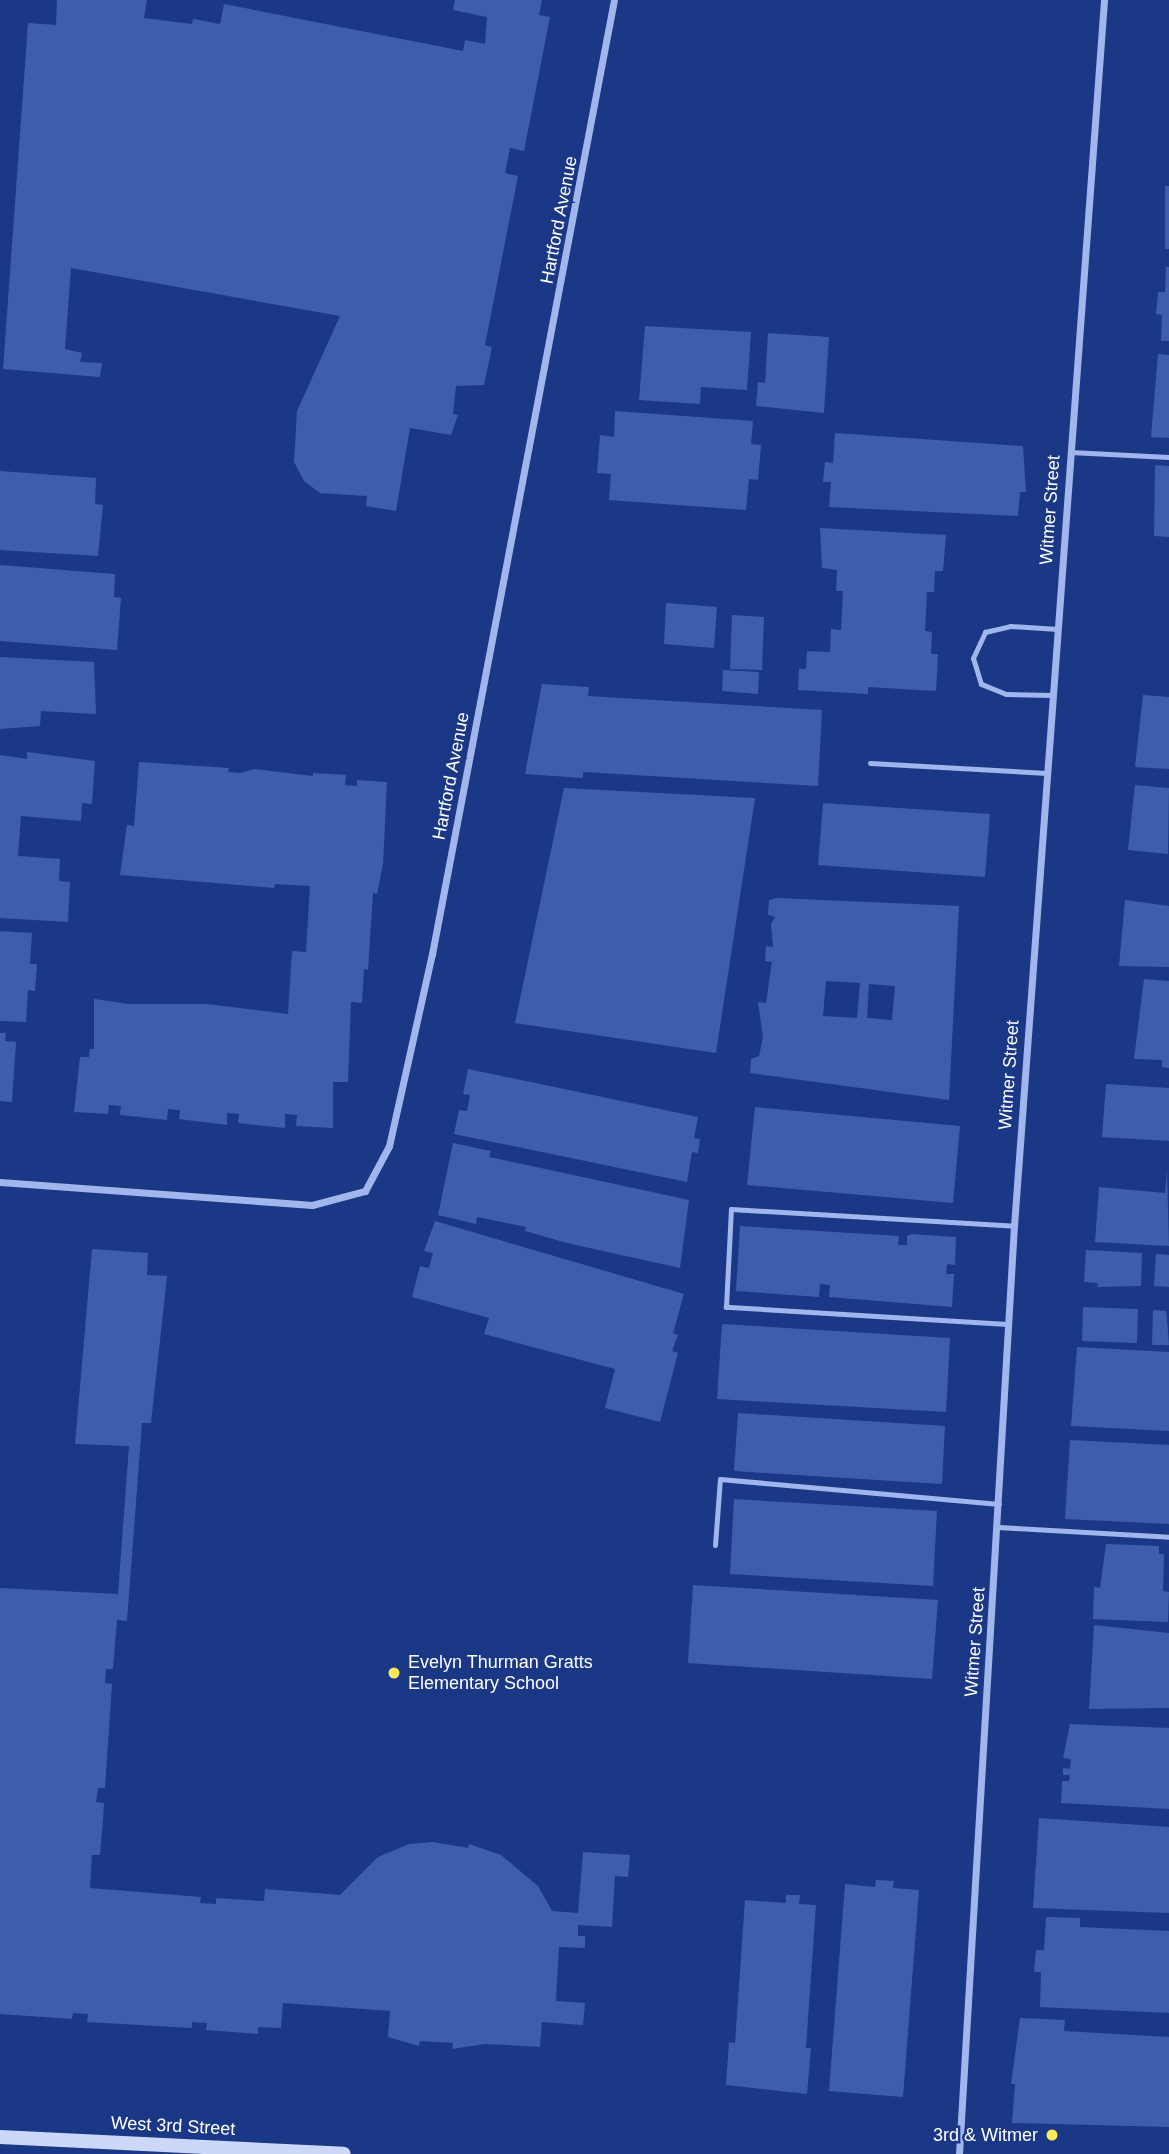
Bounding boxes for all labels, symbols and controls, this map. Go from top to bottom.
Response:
street label: Hartford Avenue [536,154,582,286]
street label: Witmer Street [1035,454,1065,566]
street label: Hartford Avenue [428,710,474,842]
street label: Witmer Street [994,1019,1024,1131]
street label: Witmer Street [960,1586,990,1698]
place label: Evelyn Thurman Gratts Elementary School [408,1652,593,1694]
marker: Evelyn Thurman Gratts Elementary School [386,1665,402,1681]
street label: West 3rd Street [110,2112,236,2140]
place label: 3rd & Witmer [933,2124,1038,2146]
marker: 3rd & Witmer [1044,2127,1060,2143]

